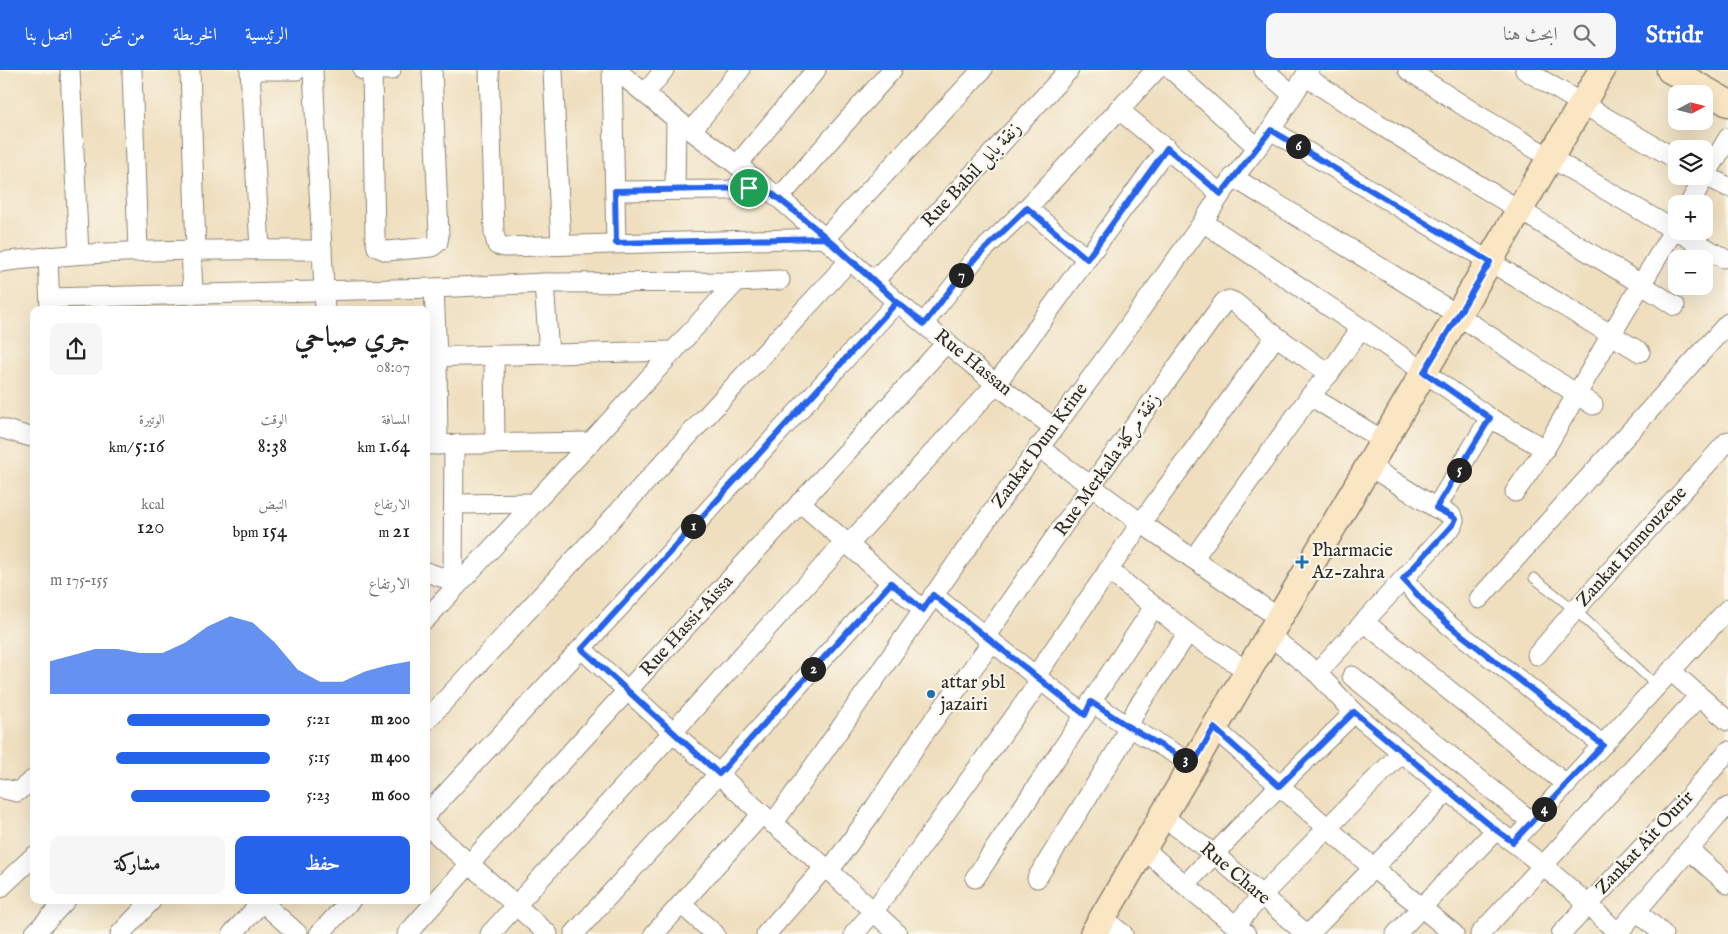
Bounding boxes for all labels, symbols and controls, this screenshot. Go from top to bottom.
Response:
search box [1266,13,1616,58]
text: Stridr [1646,20,1703,51]
icon: search [1570,21,1598,49]
text: ابحث هنا [1503,23,1558,47]
text: اتصل بنا [25,24,72,47]
text: من نحن [100,24,145,47]
text: الخريطة [173,24,217,47]
text: الرئيسية [245,24,288,47]
north arrow [1668,85,1712,130]
map controls [1668,85,1713,295]
street label: Rue Babil زنقة بابل [917,117,1027,233]
pin: 6 [1286,134,1310,158]
text: 6 [1296,137,1301,155]
button: layers [1668,140,1713,185]
pin [728,167,770,209]
icon: arrive [735,174,763,202]
button: + [1668,195,1713,240]
button: − [1668,250,1713,295]
pin: 7 [948,262,974,288]
text: 7 [958,266,965,284]
text: جري صباحي [295,321,410,356]
button: share [50,323,102,375]
street label: Rue Hassan [929,324,1017,402]
text: 08:07 [376,358,410,378]
street label: Zankat Dum Krine [986,378,1094,513]
street label: Rue Merkala زنقة مركلة [1050,389,1166,541]
text: الوتيرة [139,411,165,429]
text: الوقت [261,411,287,429]
text: المسافة [381,411,410,429]
text: 5:16 [135,433,165,460]
text: 8:38 [257,433,287,460]
text: 1.64 [379,433,410,460]
text: /km [109,439,135,457]
text: km [357,439,379,457]
pin: 5 [1446,458,1472,482]
text: 5 [1457,461,1462,479]
street label: Zankat Immouzene [1571,481,1693,612]
text: kcal [141,496,165,514]
text: النبض [258,496,287,514]
text: الارتفاع [374,496,410,514]
text: 120 [137,514,165,541]
pin: 1 [680,514,706,538]
text: 1 [691,517,696,535]
text: 154 [262,518,287,545]
text: 21 [392,518,410,545]
text: bpm [233,524,262,542]
text: m [378,524,392,542]
place label: Pharmacie Az-zahra [1311,539,1393,585]
marker: Pharmacie Az-zahra [1296,556,1308,568]
street label: Rue Hassi-Aissa [635,570,739,682]
text: 155–175 m [50,571,108,591]
text: الارتفاع [368,575,410,595]
pin: 2 [800,656,826,682]
text: 2 [810,660,817,678]
place label: attar 9bl jazairi [939,671,1006,717]
marker: attar 9bl jazairi [925,688,937,700]
text: 5:21 [307,710,330,730]
text: 200 m [371,710,410,730]
text: 5:15 [308,748,330,768]
text: 400 m [371,748,410,768]
pin: 3 [1172,748,1198,772]
text: 3 [1183,751,1188,769]
text: 5:23 [307,786,330,806]
text: 600 m [372,786,410,806]
street label: Zankat Ait Ourir [1591,786,1699,900]
pin: 4 [1532,796,1556,822]
text: 4 [1541,800,1548,818]
button: مشاركة [50,836,225,894]
button: حفظ [235,836,410,894]
street label: Rue Chare [1195,838,1275,911]

